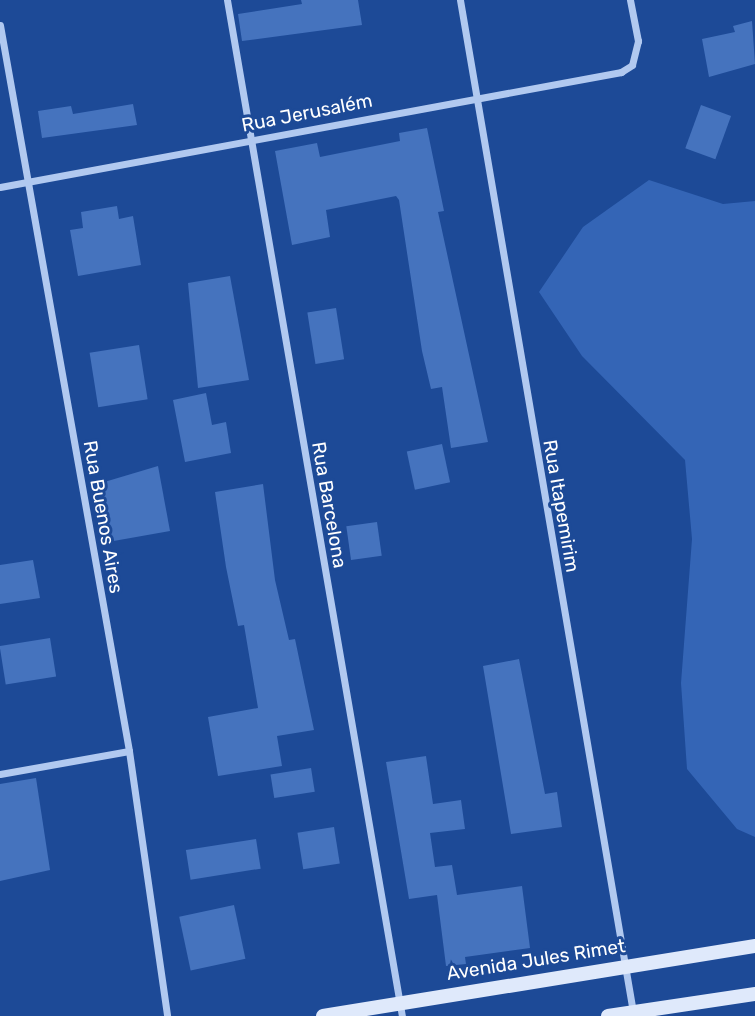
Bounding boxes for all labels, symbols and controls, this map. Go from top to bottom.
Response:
street label: Rua Jerusalém [240,89,374,137]
street label: Rua Itapemirim [538,438,584,574]
street label: Rua Buenos Aires [78,439,128,595]
street label: Rua Barcelona [307,440,351,570]
street label: Avenida Jules Rimet [445,935,627,985]

